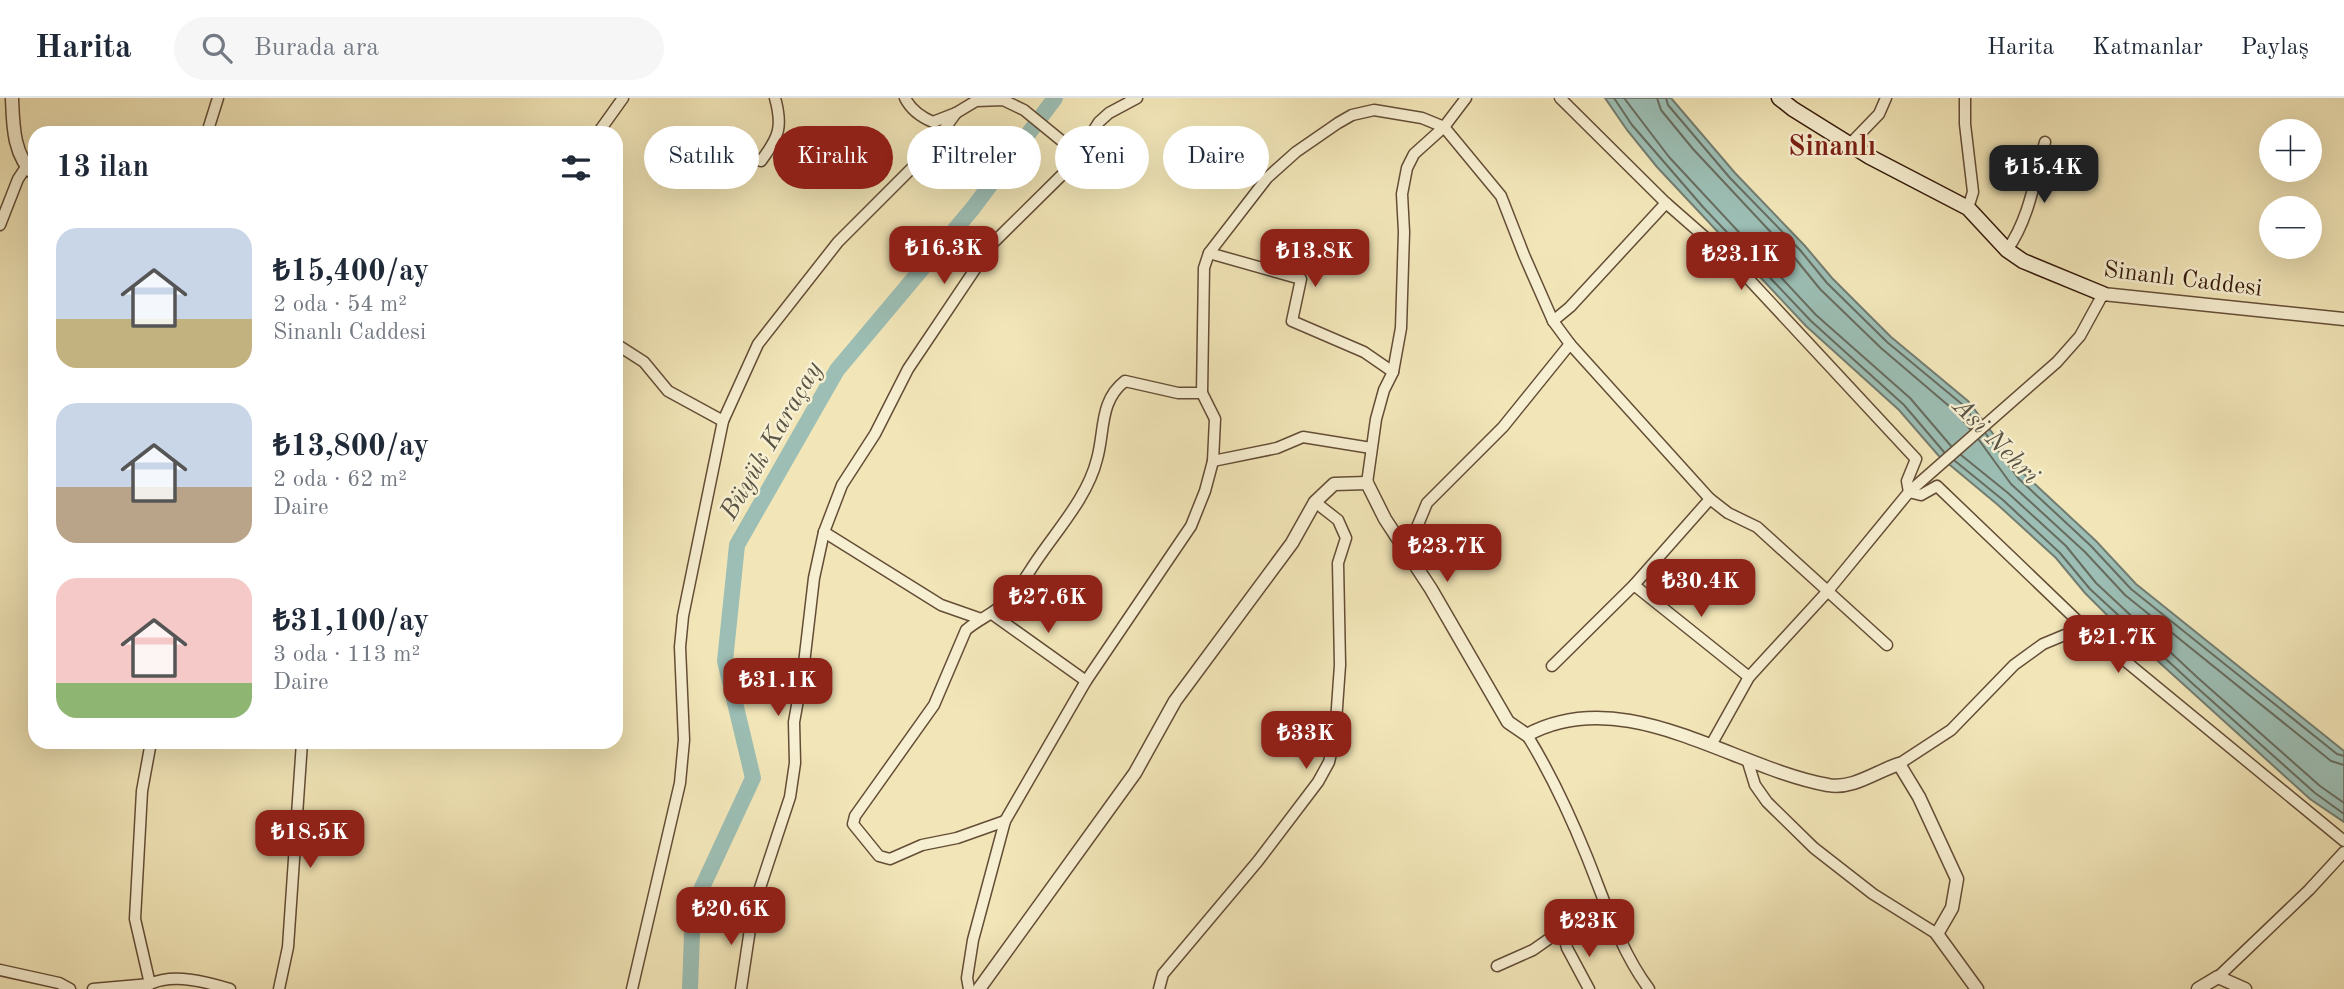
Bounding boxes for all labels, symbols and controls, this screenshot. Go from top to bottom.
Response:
search box [174,17,664,80]
icon: search [198,29,236,67]
text: Harita [35,32,132,65]
text: Burada ara [254,35,379,61]
text: Harita [1987,36,2054,60]
text: Katmanlar [2092,36,2203,60]
text: Paylaş [2241,36,2309,60]
map controls [2259,119,2322,259]
button: + [2259,119,2322,182]
chip: Satılık [644,126,759,189]
chip: Kiralık [773,126,893,189]
chip: Filtreler [907,126,1041,189]
chip: Yeni [1055,126,1149,189]
chip: Daire [1163,126,1269,189]
district label: Sinanlı [1788,134,1876,162]
pin: ₺15.4K [1987,146,2101,205]
icon: filters [557,149,595,187]
text: 13 ilan [56,153,149,183]
text: ₺15.4K [2005,156,2083,179]
button: − [2259,196,2322,259]
pin: ₺16.3K [887,226,1001,286]
pin: ₺13.8K [1258,230,1372,289]
pin: ₺23.1K [1684,232,1798,292]
text: ₺16.3K [905,237,983,260]
text: ₺13.8K [1276,240,1354,263]
text: ₺23.1K [1702,243,1780,266]
icon: home [112,256,196,340]
text: ₺15,400/ay [273,257,429,287]
street label: Sinanlı Caddesi [2102,258,2263,302]
text: 2 oda · 54 m² [273,293,407,316]
text: Sinanlı Caddesi [273,321,426,344]
water label: Büyük Karaçay [715,357,828,525]
water label: Asi Nehri [1946,392,2044,490]
icon: home [112,431,196,515]
text: ₺13,800/ay [273,432,429,462]
text: 2 oda · 62 m² [273,468,407,491]
text: Daire [273,496,329,519]
pin: ₺23.7K [1390,524,1504,584]
text: ₺23.7K [1408,535,1486,558]
pin: ₺30.4K [1644,560,1758,619]
text: ₺30.4K [1662,570,1740,593]
pin: ₺27.6K [991,575,1105,635]
text: ₺27.6K [1009,586,1087,609]
icon: home [112,606,196,690]
text: ₺31,100/ay [273,607,429,637]
pin: ₺21.7K [2061,616,2175,675]
text: ₺21.7K [2079,626,2157,649]
text: 3 oda · 113 m² [273,643,420,666]
pin: ₺31.1K [721,658,835,718]
text: ₺31.1K [739,669,817,692]
text: Daire [273,671,329,694]
pin: ₺33K [1265,712,1347,771]
text: ₺33K [1277,722,1335,745]
pin: ₺18.5K [253,810,367,870]
text: ₺18.5K [271,821,349,844]
pin: ₺20.6K [674,888,788,947]
text: ₺20.6K [692,898,770,921]
pin: ₺23K [1548,900,1630,959]
text: ₺23K [1560,910,1618,933]

